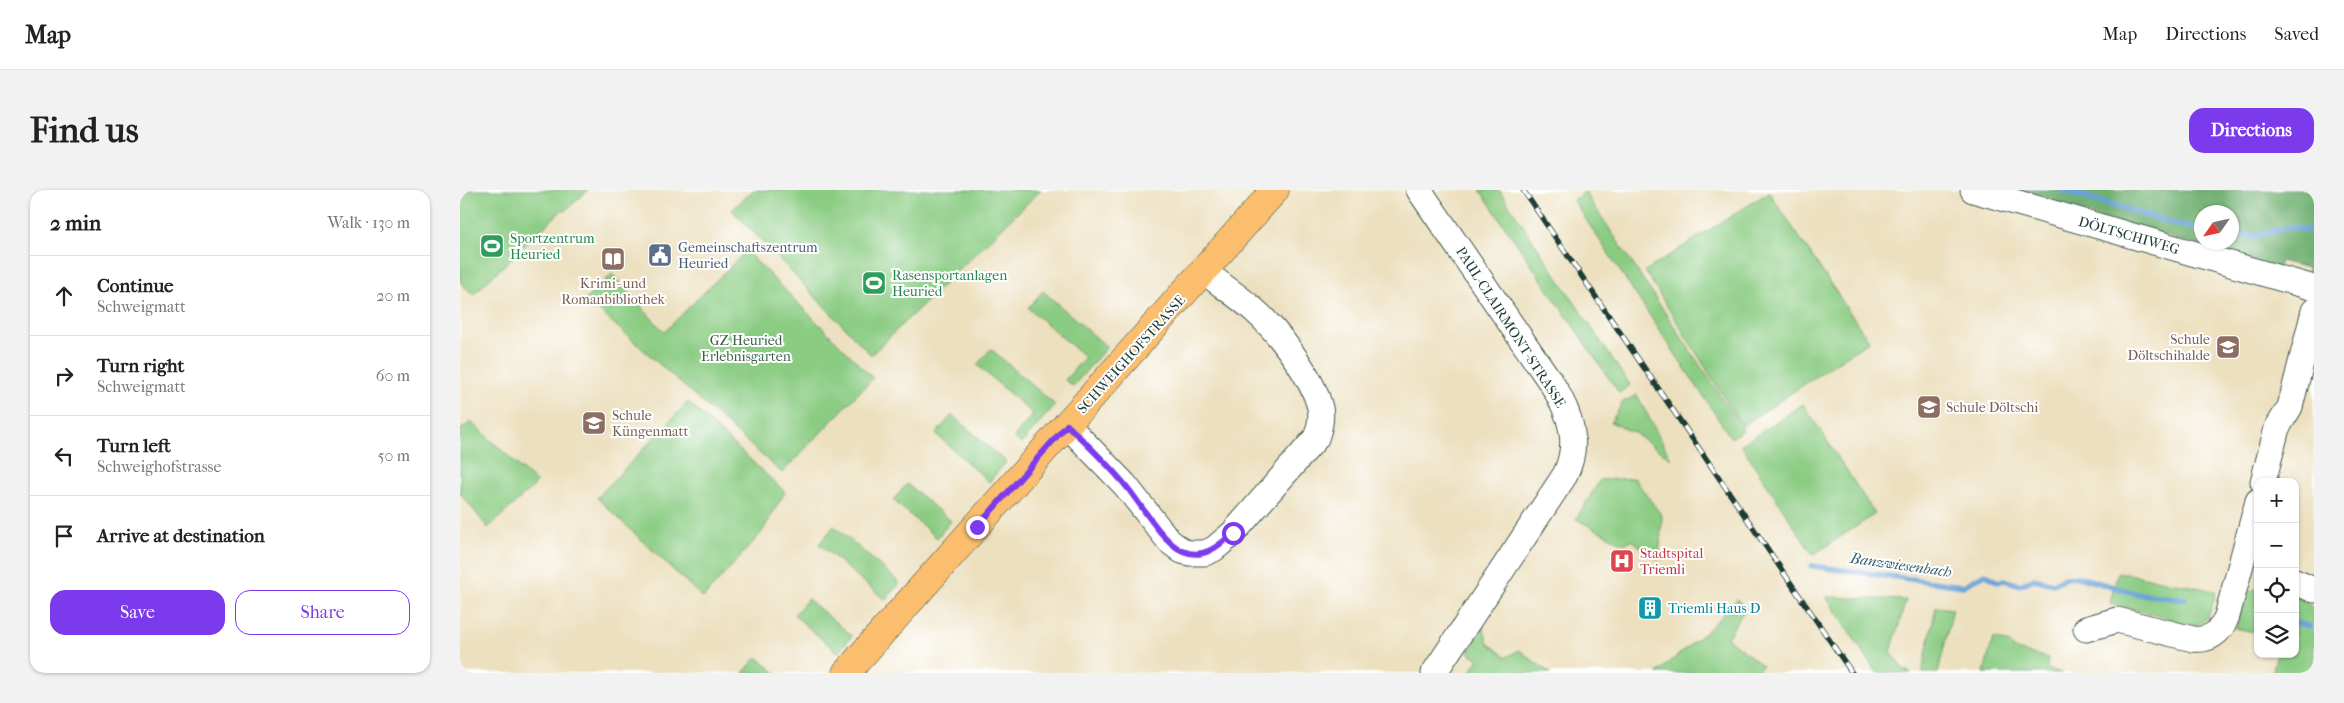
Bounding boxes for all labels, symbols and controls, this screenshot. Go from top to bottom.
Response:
text: Map [25,21,71,49]
text: Map [2103,24,2137,45]
text: Directions [2165,24,2246,45]
text: Saved [2274,24,2319,45]
button: Directions [2189,108,2314,153]
text: Find us [30,110,139,151]
north arrow [2194,205,2239,250]
text: 2 min [50,211,101,235]
street label: DÖLTSCHIWEG [2076,212,2182,258]
text: Walk · 130 m [327,213,410,232]
place label: Sportzentrum Heuried [510,230,595,263]
sports icon: Sportzentrum Heuried [479,233,505,259]
place label: Gemeinschaftszentrum Heuried [678,239,818,272]
public building icon: Gemeinschaftszentrum Heuried [647,242,673,268]
street label: PAUL-CLAIRMONT-STRASSE [1452,244,1569,411]
library icon: Krimi- und Romanbibliothek [600,246,626,272]
place label: Rasensportanlagen Heuried [892,267,1007,300]
sports icon: Rasensportanlagen Heuried [861,270,887,296]
text: Continue [97,275,173,297]
place label: Krimi- und Romanbibliothek [561,275,666,308]
icon: ahead [50,282,78,310]
text: 20 m [376,286,410,305]
street label: SCHWEIGHOFSTRASSE [1074,291,1189,417]
text: Schweigmatt [97,297,186,316]
place label: Schule Döltschihalde [2128,331,2210,364]
park label: GZ Heuried Erlebnisgarten [701,332,791,365]
school or university icon: Schule Döltschihalde [2215,334,2241,360]
text: Turn right [97,355,184,377]
icon: right [50,362,78,390]
text: 60 m [376,366,410,385]
text: Schweigmatt [97,377,186,396]
school or university icon: Schule Döltschi [1916,394,1942,420]
place label: Schule Döltschi [1946,399,2038,416]
place label: Schule Küngenmatt [612,407,689,440]
school or university icon: Schule Küngenmatt [581,410,607,436]
text: Turn left [97,435,171,457]
icon: left [50,442,78,470]
text: 50 m [378,446,410,465]
text: Schweighofstrasse [97,457,221,476]
map controls [2254,478,2299,658]
button: + [2254,478,2299,523]
route end [966,516,989,539]
icon: arrive [50,522,78,550]
route start [1222,522,1245,545]
button: − [2254,523,2299,568]
text: Arrive at destination [97,525,265,547]
place label: Stadtspital Triemli [1640,545,1704,578]
hospital icon: Stadtspital Triemli [1609,548,1635,574]
water label: Banzwiesenbach [1848,549,1953,581]
button: locate [2254,568,2299,613]
button: Save [50,590,225,635]
button: Share [235,590,410,635]
building icon: Triemli Haus D [1637,595,1663,621]
place label: Triemli Haus D [1668,600,1761,617]
button: layers [2254,613,2299,658]

